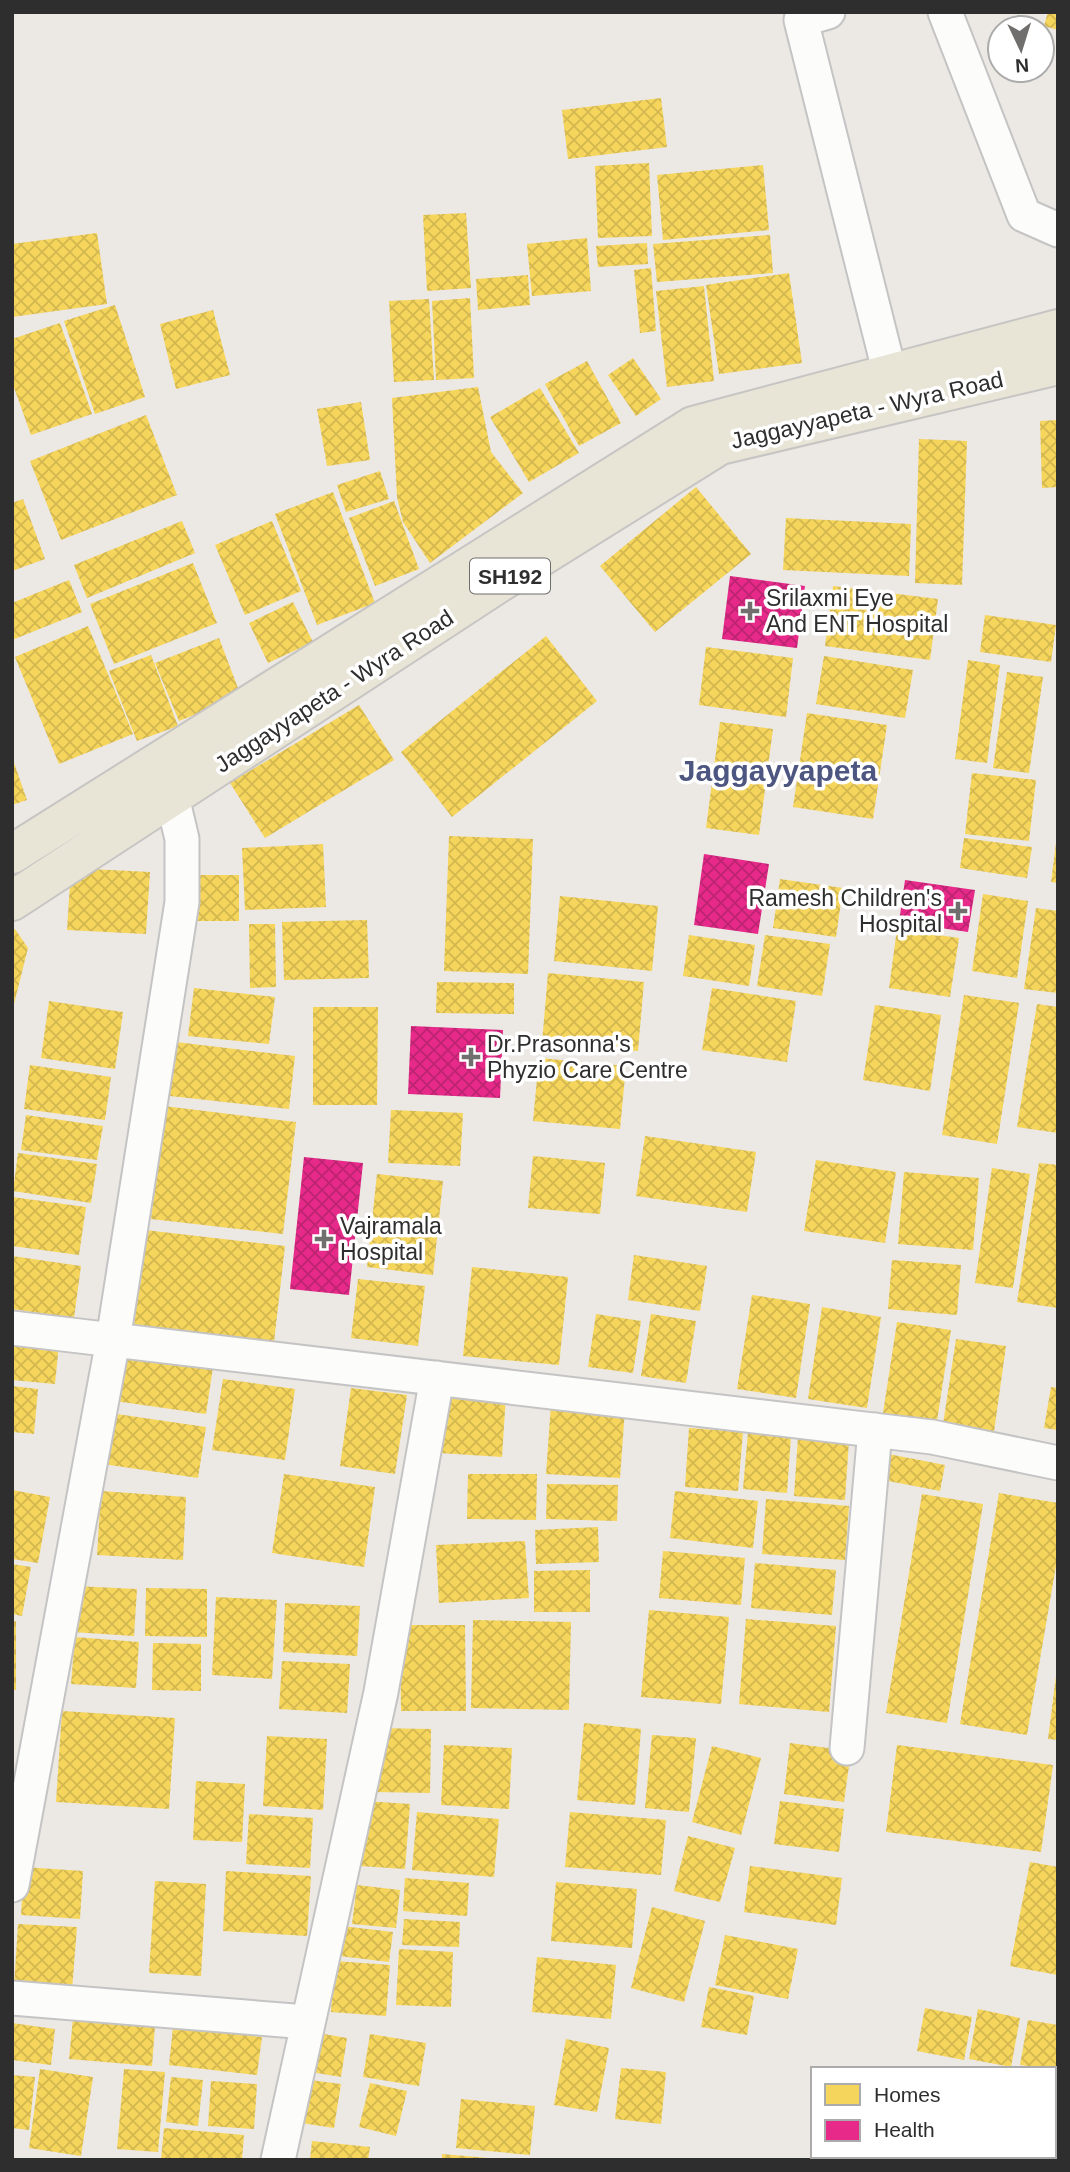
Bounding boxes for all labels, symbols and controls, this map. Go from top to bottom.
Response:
north arrow [986,14,1056,84]
text: N [1015,55,1030,76]
street label: Jaggayyapeta - Wyra Road [728,366,1006,454]
road number: SH192 [470,558,550,594]
place label: Srilaxmi Eye And ENT Hospital [766,585,948,637]
marker: Srilaxmi Eye And ENT Hospital [740,601,760,621]
street label: Jaggayyapeta - Wyra Road [210,604,458,778]
district label: Jaggayyapeta [679,754,878,787]
place label: Ramesh Children's Hospital [748,885,942,937]
marker: Ramesh Children's Hospital [948,901,968,921]
place label: Dr.Prasonna's Phyzio Care Centre [487,1031,688,1083]
marker: Dr.Prasonna's Phyzio Care Centre [461,1047,481,1067]
place label: Vajramala Hospital [340,1213,442,1265]
marker: Vajramala Hospital [314,1229,334,1249]
legend [811,2067,1056,2158]
text: Homes [874,2083,941,2106]
text: Health [874,2118,935,2141]

